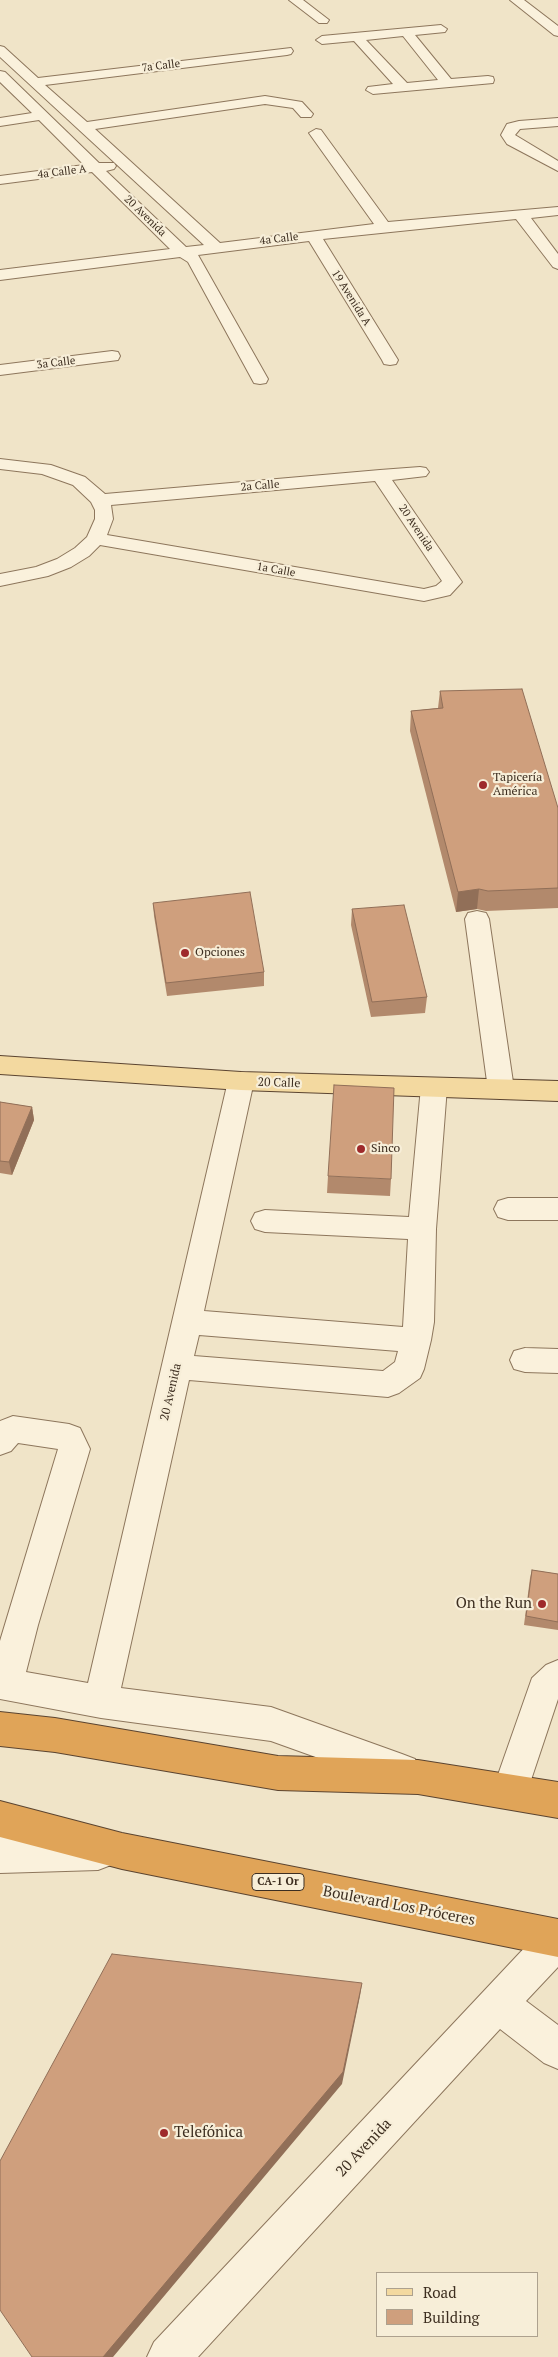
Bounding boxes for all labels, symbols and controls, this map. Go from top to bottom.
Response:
street label: 7a Calle [141,57,181,75]
street label: 4a Calle A [37,162,87,182]
street label: 20 Avenida [121,193,169,239]
street label: 4a Calle [259,230,299,248]
street label: 19 Avenida A [329,267,373,329]
street label: 3a Calle [36,354,76,372]
street label: 2a Calle [240,478,280,494]
street label: 20 Avenida [396,502,436,554]
street label: 1a Calle [256,560,296,580]
place label: Tapicería América [493,771,542,799]
marker: Tapicería América [477,779,489,791]
place label: Opciones [195,946,245,960]
marker: Opciones [179,947,191,959]
street label: 20 Calle [257,1075,301,1091]
place label: Sinco [371,1142,400,1156]
marker: Sinco [355,1143,367,1155]
street label: 20 Avenida [157,1362,185,1422]
place label: On the Run [456,1595,532,1613]
marker: On the Run [536,1598,548,1610]
road number: CA-1 Or [252,1874,304,1890]
street label: Boulevard Los Próceres [321,1882,477,1930]
street label: 20 Avenida [333,2115,395,2181]
place label: Telefónica [174,2124,243,2142]
marker: Telefónica [158,2127,170,2139]
legend [376,2272,538,2337]
text: Road [423,2282,456,2302]
text: Building [423,2307,480,2327]

